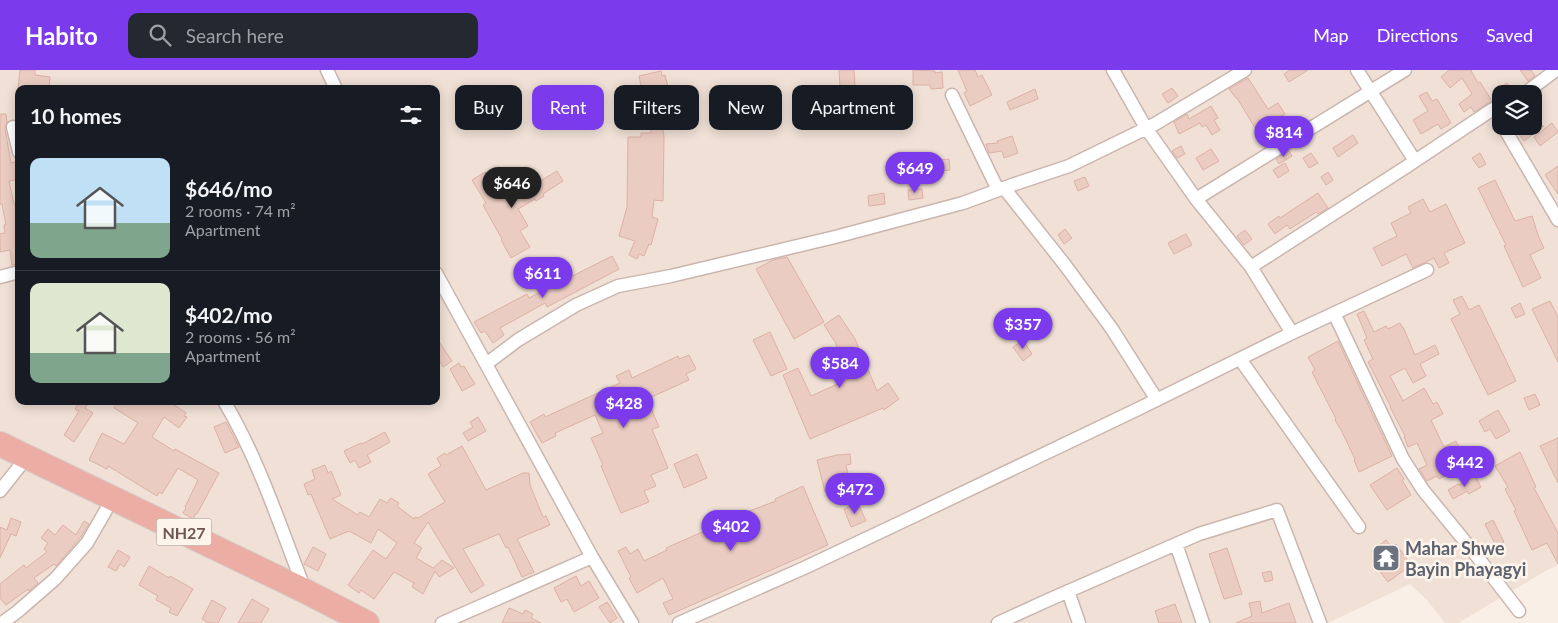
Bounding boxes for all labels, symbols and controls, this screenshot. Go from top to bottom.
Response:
search box [128,13,478,58]
text: Habito [25,21,98,50]
icon: search [146,21,174,49]
text: Search here [186,24,284,47]
text: Map [1313,24,1349,46]
text: Directions [1377,24,1458,46]
text: Saved [1486,24,1533,46]
chip: Buy [455,85,522,130]
chip: Rent [532,85,604,130]
chip: Filters [614,85,699,130]
chip: New [709,85,782,130]
chip: Apartment [792,85,913,130]
map controls [1492,85,1542,135]
button: layers [1492,85,1542,135]
icon: filters [397,101,425,129]
text: 10 homes [30,103,121,128]
pin: $814 [1254,116,1314,158]
text: $814 [1265,122,1303,141]
pin: $649 [885,152,945,194]
text: $649 [896,158,934,177]
pin: $646 [482,166,542,209]
text: $646 [493,173,531,192]
text: $646/mo [185,176,273,201]
icon: home [70,178,130,238]
text: 2 rooms · 74 m² [185,201,296,220]
text: Apartment [185,220,260,239]
pin: $611 [513,256,573,299]
text: $611 [524,263,562,282]
text: $402/mo [185,302,273,327]
icon: home [70,303,130,363]
pin: $357 [993,308,1053,350]
text: $357 [1004,314,1042,333]
text: 2 rooms · 56 m² [185,327,296,346]
text: Apartment [185,346,260,365]
pin: $584 [810,346,870,389]
text: $584 [821,353,859,372]
pin: $428 [594,386,654,429]
text: $428 [605,393,643,412]
pin: $442 [1435,446,1495,488]
text: $442 [1446,452,1484,471]
pin: $472 [825,472,885,515]
text: $472 [836,479,874,498]
pin: $402 [701,510,761,552]
text: $402 [712,516,750,535]
road number: NH27 [156,518,212,546]
place label: Mahar Shwe Bayin Phayagyi [1405,537,1526,580]
temple icon: Mahar Shwe Bayin Phayagyi [1371,543,1401,573]

